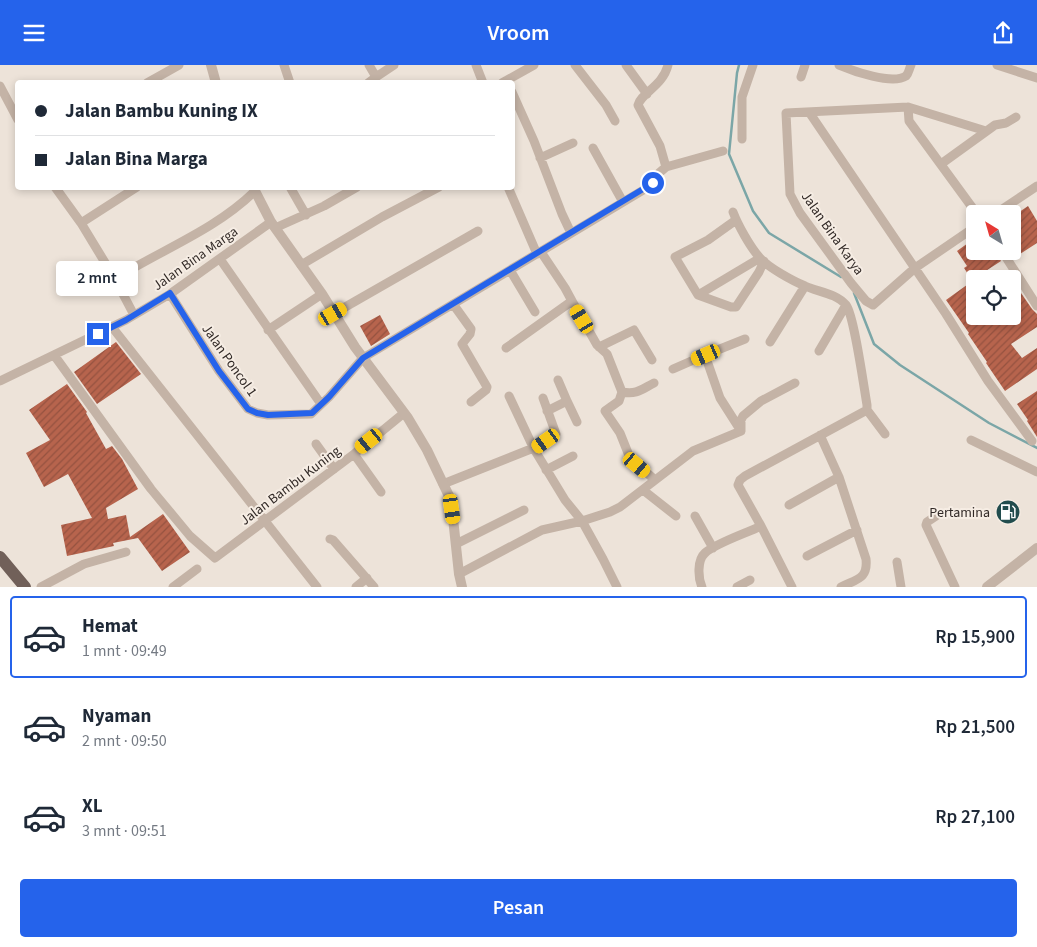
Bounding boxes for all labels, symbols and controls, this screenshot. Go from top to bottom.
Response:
text: Vroom [487,17,550,49]
icon: menu [20,19,48,47]
icon: share [989,19,1017,47]
text: Jalan Bambu Kuning IX [65,98,258,125]
text: Jalan Bina Marga [65,146,208,173]
route start [642,172,664,194]
street label: Jalan Bina Karya [796,188,868,279]
north arrow [966,205,1021,260]
map controls [966,205,1021,325]
street label: Jalan Bina Marga [149,222,242,296]
callout: 2 mnt [57,261,139,297]
text: 2 mnt [77,267,117,289]
button: locate [966,270,1021,325]
car [316,300,349,328]
car [567,302,596,336]
street label: Jalan Poncol 1 [197,320,262,401]
route end [87,323,109,345]
car [689,342,722,368]
car [352,426,385,456]
car [529,426,562,456]
street label: Jalan Bambu Kuning [236,441,345,530]
car [620,450,653,480]
car [442,493,461,525]
fuel station icon: Pertamina [995,499,1021,525]
place label: Pertamina [929,503,990,523]
text: Hemat [82,613,138,640]
icon: car [22,615,67,660]
text: Rp 15,900 [935,624,1015,651]
text: 1 mnt · 09:49 [82,640,167,662]
text: Nyaman [82,703,151,730]
icon: car [22,705,67,750]
text: Rp 21,500 [935,714,1015,741]
text: 2 mnt · 09:50 [82,730,167,752]
text: XL [82,793,103,820]
icon: car [22,795,67,840]
text: Rp 27,100 [935,804,1015,831]
text: 3 mnt · 09:51 [82,820,167,842]
button: Pesan [20,879,1017,937]

